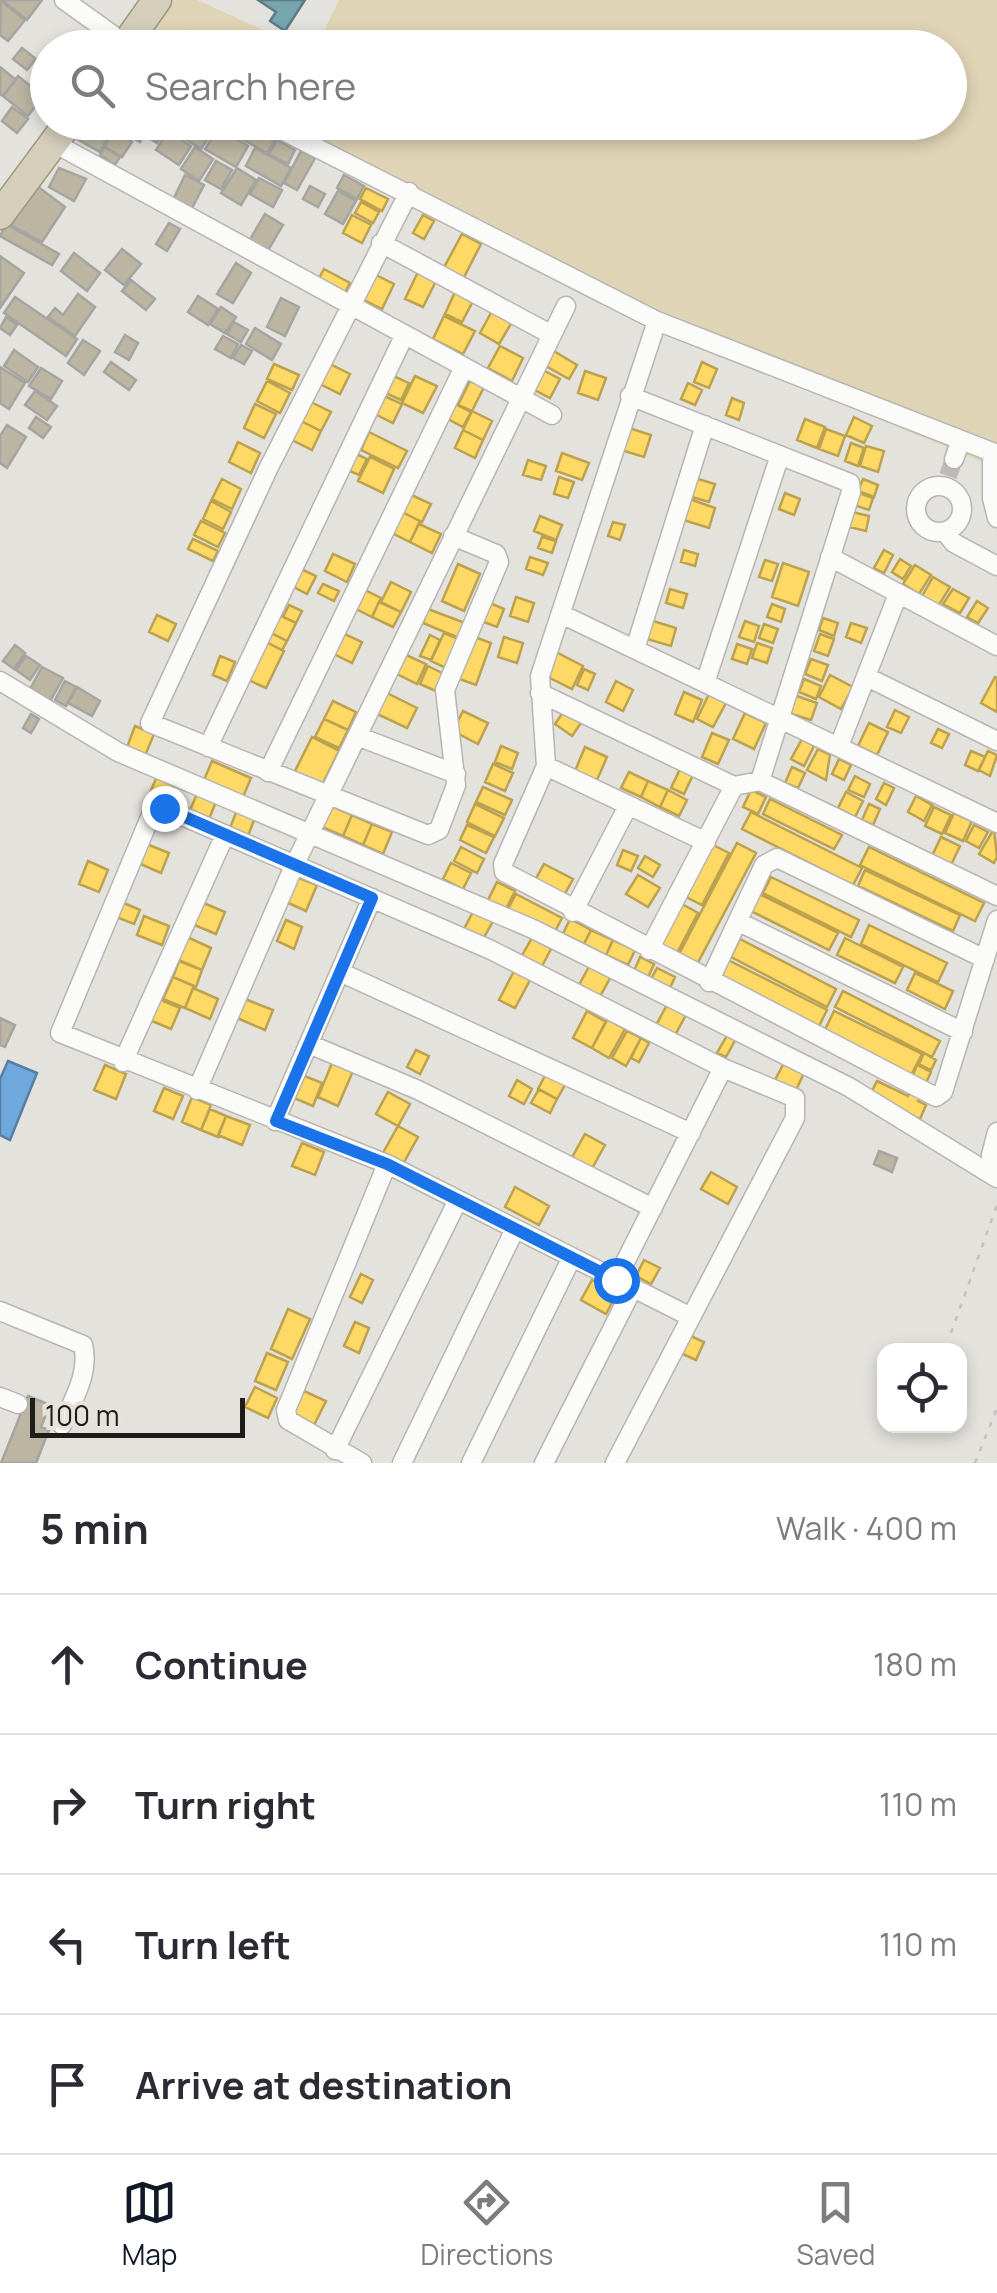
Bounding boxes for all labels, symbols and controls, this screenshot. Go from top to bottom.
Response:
search box [30,30,967,140]
icon: search [65,58,120,113]
text: Search here [145,59,356,111]
route end [142,786,188,832]
route start [594,1258,640,1304]
map controls [877,1343,967,1433]
button: locate [877,1343,967,1433]
scale bar [30,1393,245,1438]
text: 100 m [45,1396,119,1434]
text: 5 min [40,1499,149,1557]
text: Walk · 400 m [776,1506,957,1550]
icon: ahead [40,1637,95,1692]
text: Continue [135,1638,308,1690]
text: 180 m [873,1642,957,1686]
icon: right [40,1777,95,1832]
text: Turn right [135,1778,316,1830]
text: 110 m [879,1782,957,1826]
icon: left [40,1917,95,1972]
text: Turn left [135,1918,291,1970]
text: 110 m [879,1922,957,1966]
icon: arrive [40,2057,95,2112]
text: Arrive at destination [135,2058,512,2110]
tab: Map [122,2175,177,2273]
tab: Directions [421,2175,553,2273]
tab: Saved [796,2175,875,2273]

